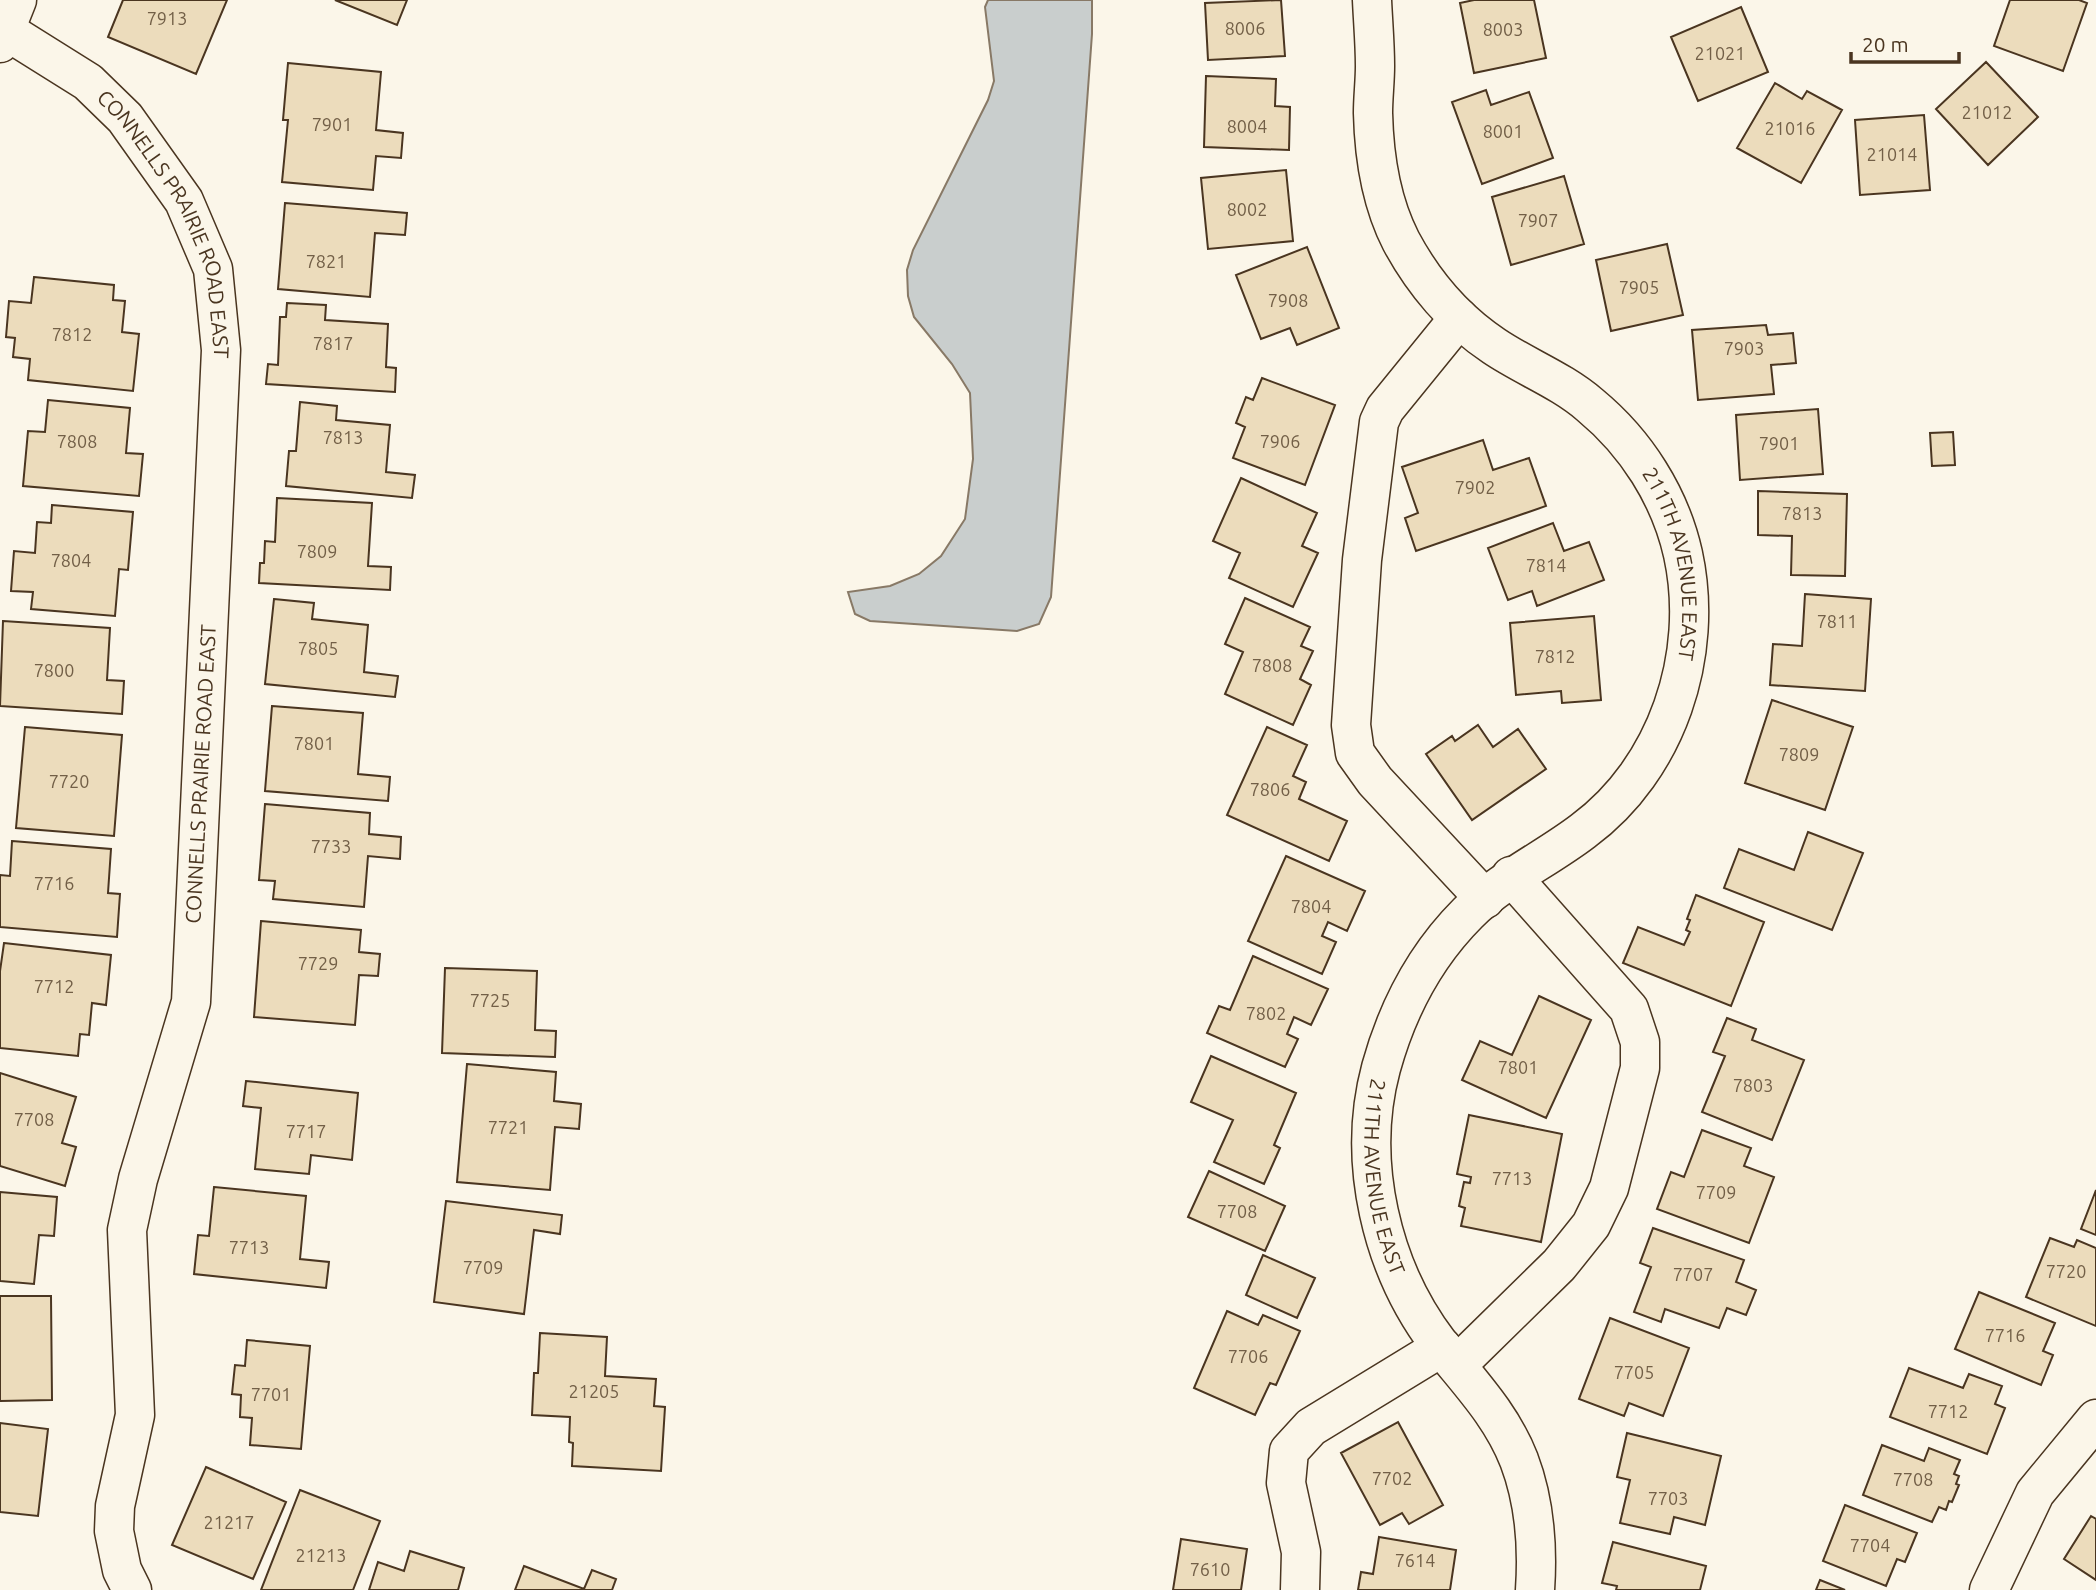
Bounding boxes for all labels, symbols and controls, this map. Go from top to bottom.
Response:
house number: 7913 [147,8,187,28]
house number: 8006 [1225,18,1265,38]
house number: 8003 [1483,19,1523,39]
scale bar [1851,21,1960,65]
text: 20 m [1862,32,1909,56]
house number: 21021 [1695,43,1745,63]
street label: CONNELLS PRAIRIE ROAD EAST [93,85,234,359]
house number: 21012 [1962,102,2012,122]
house number: 7901 [312,114,352,134]
house number: 8004 [1227,116,1267,136]
house number: 21016 [1765,118,1815,138]
house number: 8001 [1483,121,1523,141]
house number: 21014 [1867,144,1917,164]
house number: 8002 [1227,199,1267,219]
house number: 7907 [1518,210,1558,230]
house number: 7821 [306,251,346,271]
house number: 7905 [1619,277,1659,297]
house number: 7908 [1268,290,1308,310]
house number: 7812 [52,324,92,344]
house number: 7817 [313,333,353,353]
house number: 7903 [1724,338,1764,358]
house number: 7813 [323,427,363,447]
house number: 7808 [57,431,97,451]
house number: 7906 [1260,431,1300,451]
house number: 7901 [1759,433,1799,453]
street label: 211TH AVENUE EAST [1638,463,1702,663]
house number: 7902 [1455,477,1495,497]
house number: 7813 [1782,503,1822,523]
house number: 7809 [297,541,337,561]
house number: 7804 [51,550,91,570]
house number: 7814 [1526,555,1566,575]
house number: 7811 [1817,611,1857,631]
street label: CONNELLS PRAIRIE ROAD EAST [180,623,220,924]
house number: 7805 [298,638,338,658]
house number: 7812 [1535,646,1575,666]
house number: 7808 [1252,655,1292,675]
house number: 7800 [34,660,74,680]
house number: 7801 [294,733,334,753]
house number: 7809 [1779,744,1819,764]
house number: 7720 [49,771,89,791]
house number: 7806 [1250,779,1290,799]
house number: 7733 [311,836,351,856]
house number: 7716 [34,873,74,893]
house number: 7804 [1291,896,1331,916]
house number: 7729 [298,953,338,973]
house number: 7712 [34,976,74,996]
house number: 7725 [470,990,510,1010]
house number: 7802 [1246,1003,1286,1023]
house number: 7801 [1498,1057,1538,1077]
house number: 7803 [1733,1075,1773,1095]
street label: 211TH AVENUE EAST [1360,1077,1411,1278]
house number: 7708 [14,1109,54,1129]
house number: 7721 [488,1117,528,1137]
house number: 7717 [286,1121,326,1141]
house number: 7713 [1492,1168,1532,1188]
house number: 7709 [1696,1182,1736,1202]
house number: 7708 [1217,1201,1257,1221]
house number: 7713 [229,1237,269,1257]
house number: 7709 [463,1257,503,1277]
house number: 7720 [2046,1261,2086,1281]
house number: 7707 [1673,1264,1713,1284]
house number: 7716 [1985,1325,2025,1345]
house number: 7706 [1228,1346,1268,1366]
house number: 7705 [1614,1362,1654,1382]
house number: 21205 [569,1381,619,1401]
house number: 7701 [251,1384,291,1404]
house number: 7712 [1928,1401,1968,1421]
house number: 7702 [1372,1468,1412,1488]
house number: 7708 [1893,1469,1933,1489]
house number: 7703 [1648,1488,1688,1508]
house number: 21217 [204,1512,254,1532]
house number: 7704 [1850,1535,1890,1555]
house number: 21213 [296,1545,346,1565]
house number: 7614 [1395,1550,1435,1570]
house number: 7610 [1190,1559,1230,1579]

